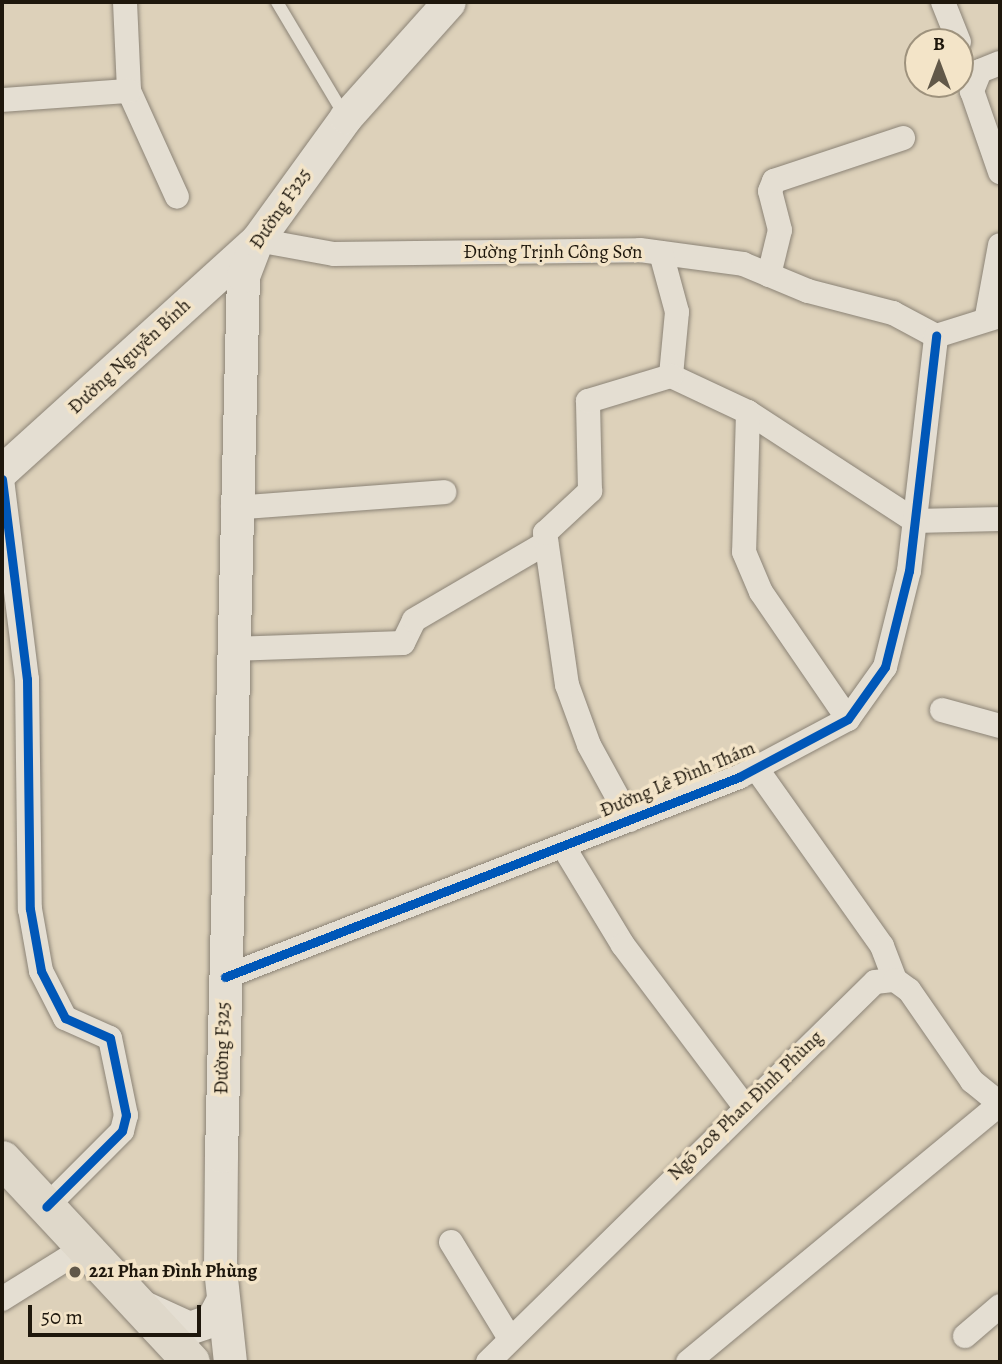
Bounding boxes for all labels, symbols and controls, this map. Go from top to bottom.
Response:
north arrow [904,28,974,98]
text: B [933,31,945,57]
street label: Đường F325 [246,164,316,254]
street label: Đường Trịnh Công Sơn [464,242,642,264]
street label: Đường Nguyễn Bính [64,295,196,419]
street label: Đường Lê Đình Thám [597,737,759,823]
street label: Đường F325 [211,1002,235,1094]
street label: Ngõ 208 Phan Đình Phùng [664,1026,828,1186]
place label: 221 Phan Đình Phùng [89,1261,257,1283]
marker: 221 Phan Đình Phùng [67,1264,83,1280]
scale bar [32,1290,205,1334]
text: 50 m [41,1303,83,1331]

